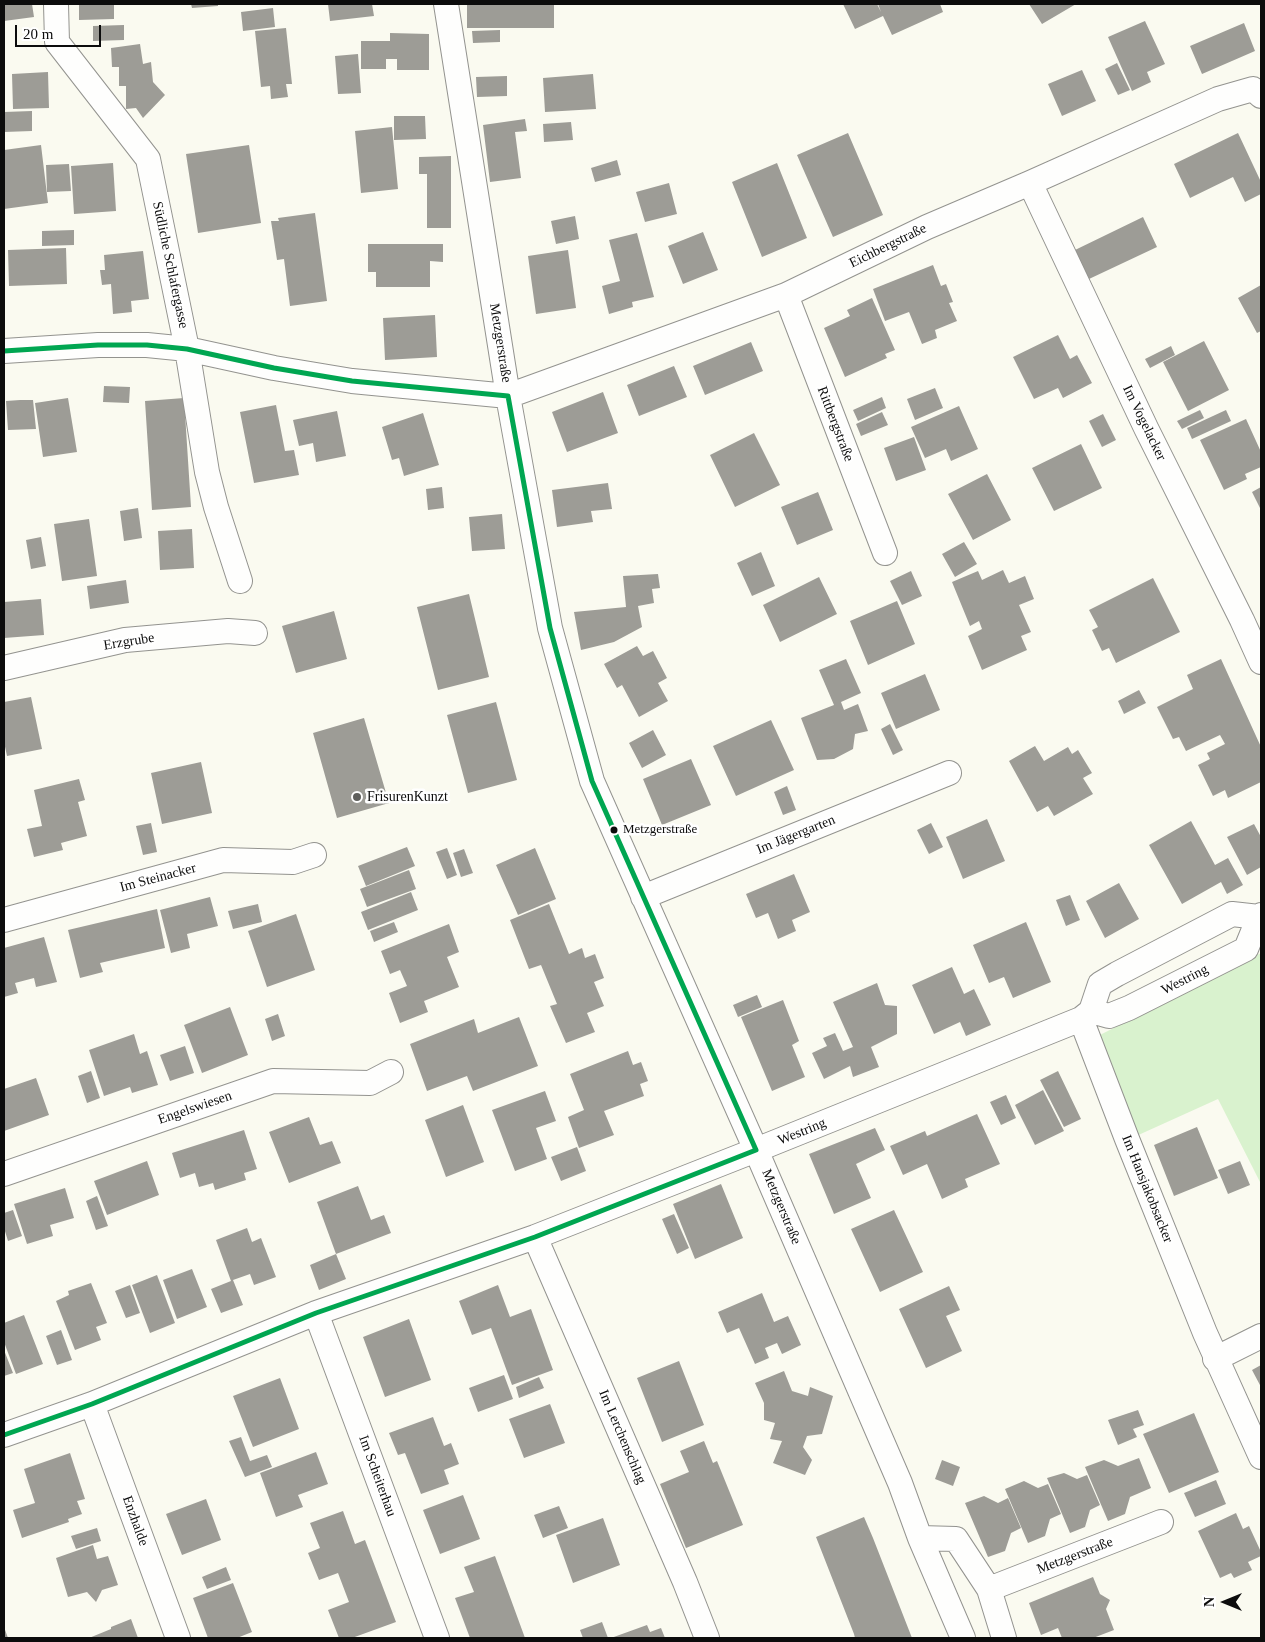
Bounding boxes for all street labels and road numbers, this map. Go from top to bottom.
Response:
street label: Südliche Schlafergasse [148,200,192,330]
street label: Eichbergstraße [847,220,929,272]
street label: Metzgerstraße [485,302,515,384]
street label: Im Vogelacker [1119,383,1169,463]
street label: Rittbergstraße [813,384,857,464]
street label: Erzgrube [102,630,156,654]
street label: Im Jägergarten [754,812,838,858]
street label: Im Steinacker [118,860,198,896]
street label: Westring [1159,961,1211,999]
street label: Engelswiesen [156,1088,234,1128]
street label: Westring [776,1115,828,1149]
street label: Im Hansjakobsacker [1118,1133,1176,1245]
street label: Metzgerstraße [758,1167,804,1247]
street label: Im Lerchenschlag [595,1387,649,1487]
street label: Im Scheiterhau [355,1433,399,1519]
street label: Enzhalde [118,1494,152,1548]
street label: Metzgerstraße [1035,1534,1115,1578]

